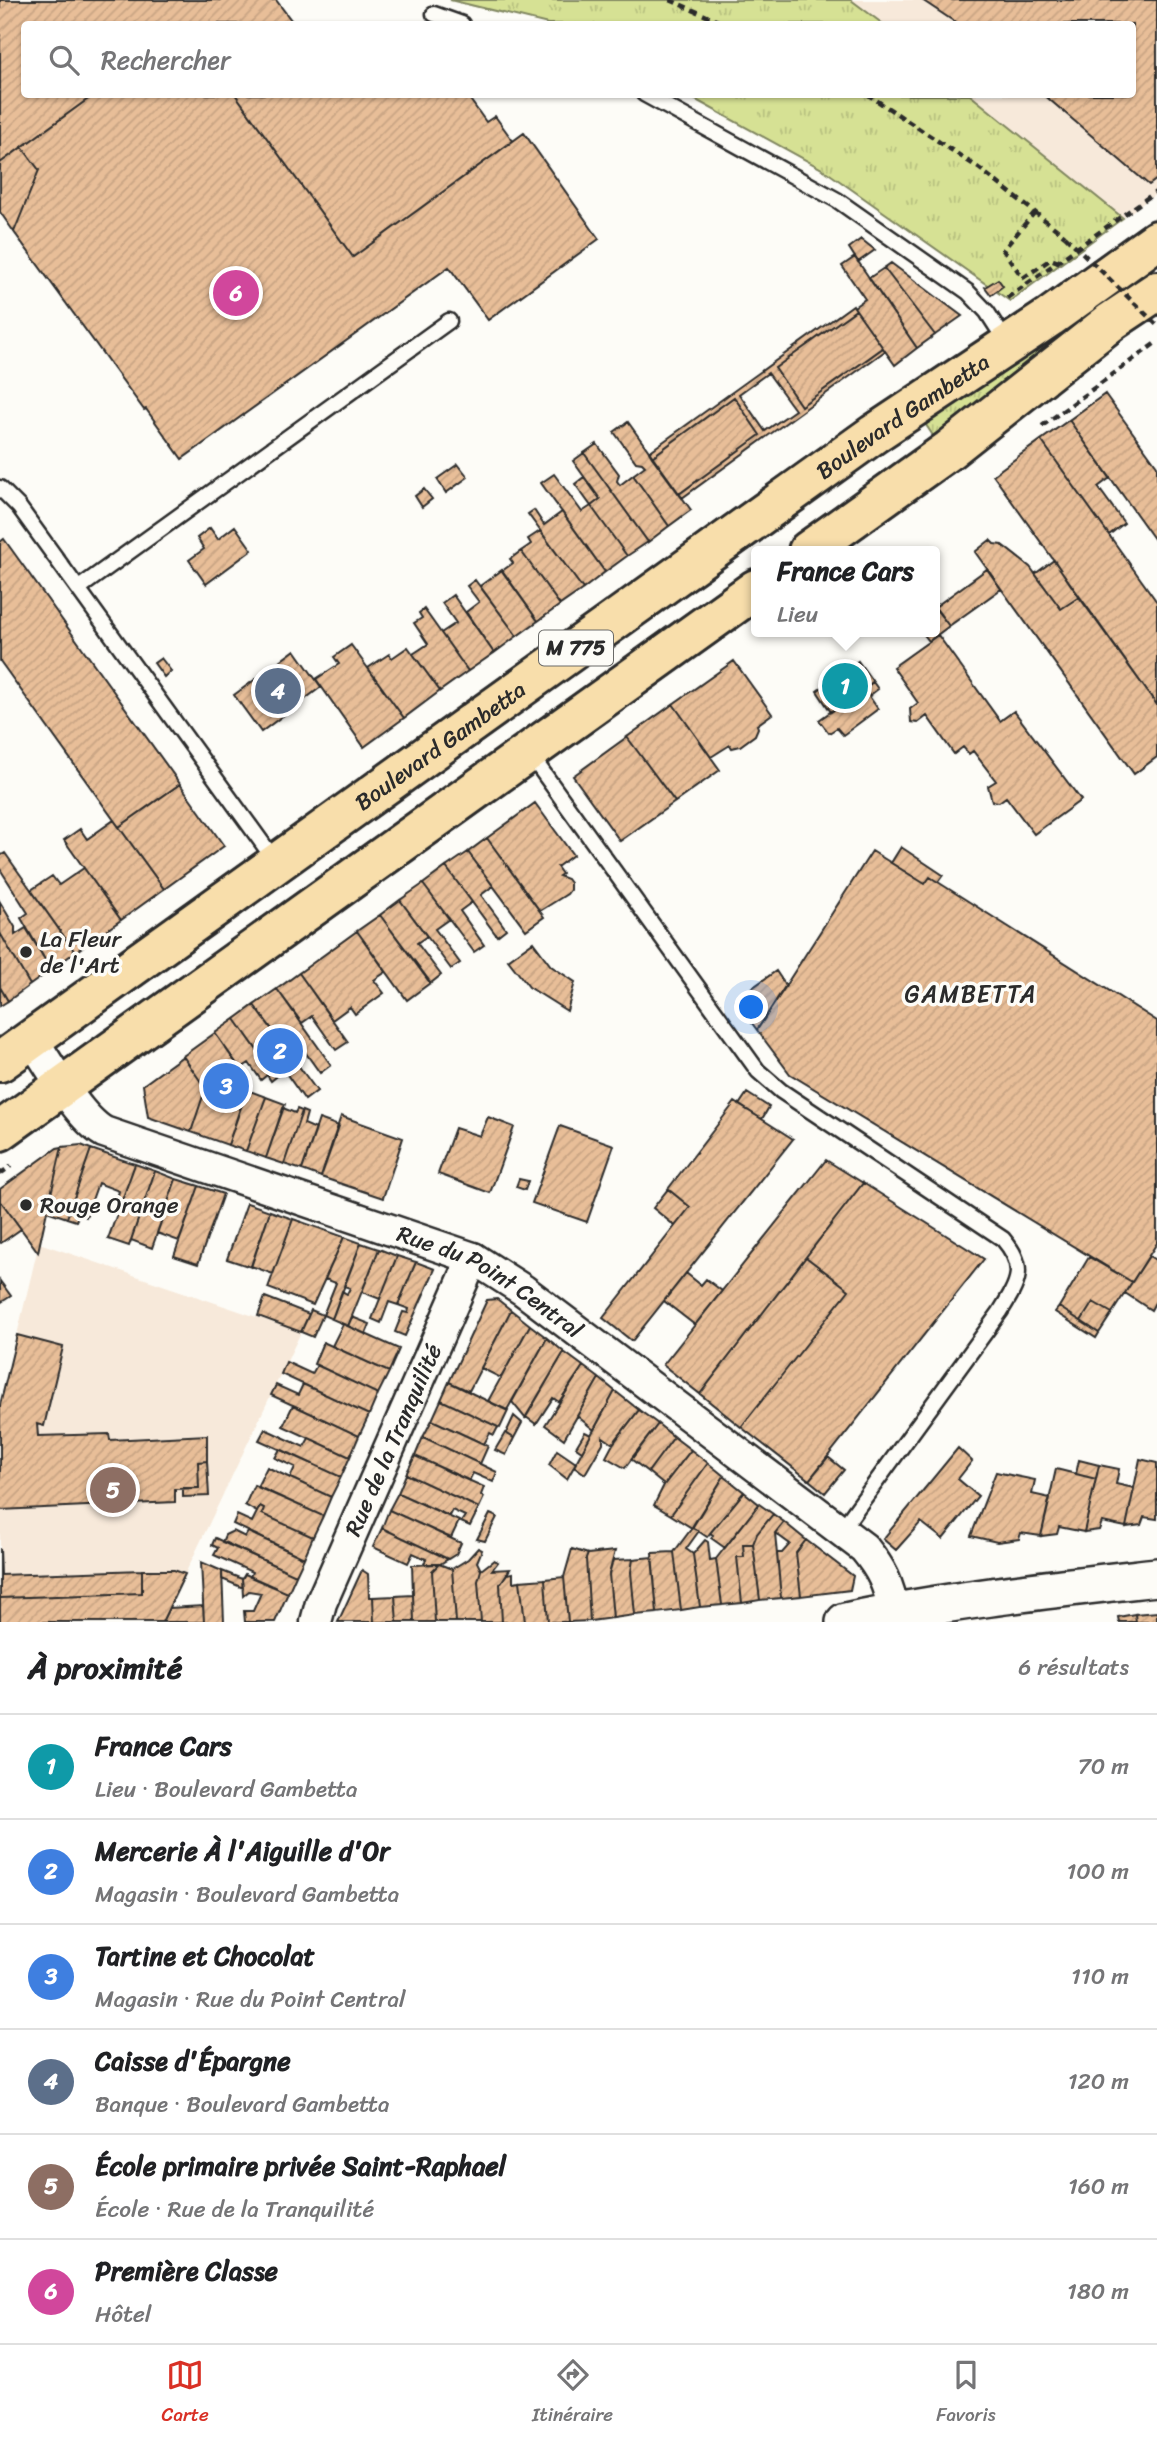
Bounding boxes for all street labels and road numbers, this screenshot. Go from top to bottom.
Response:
street label: Boulevard Gambetta [807,342,998,491]
road number: M 775 [539,630,613,666]
street label: Boulevard Gambetta [346,670,535,822]
street label: Rue du Point Central [391,1213,592,1350]
street label: Rue de la Tranquilité [333,1337,454,1543]

